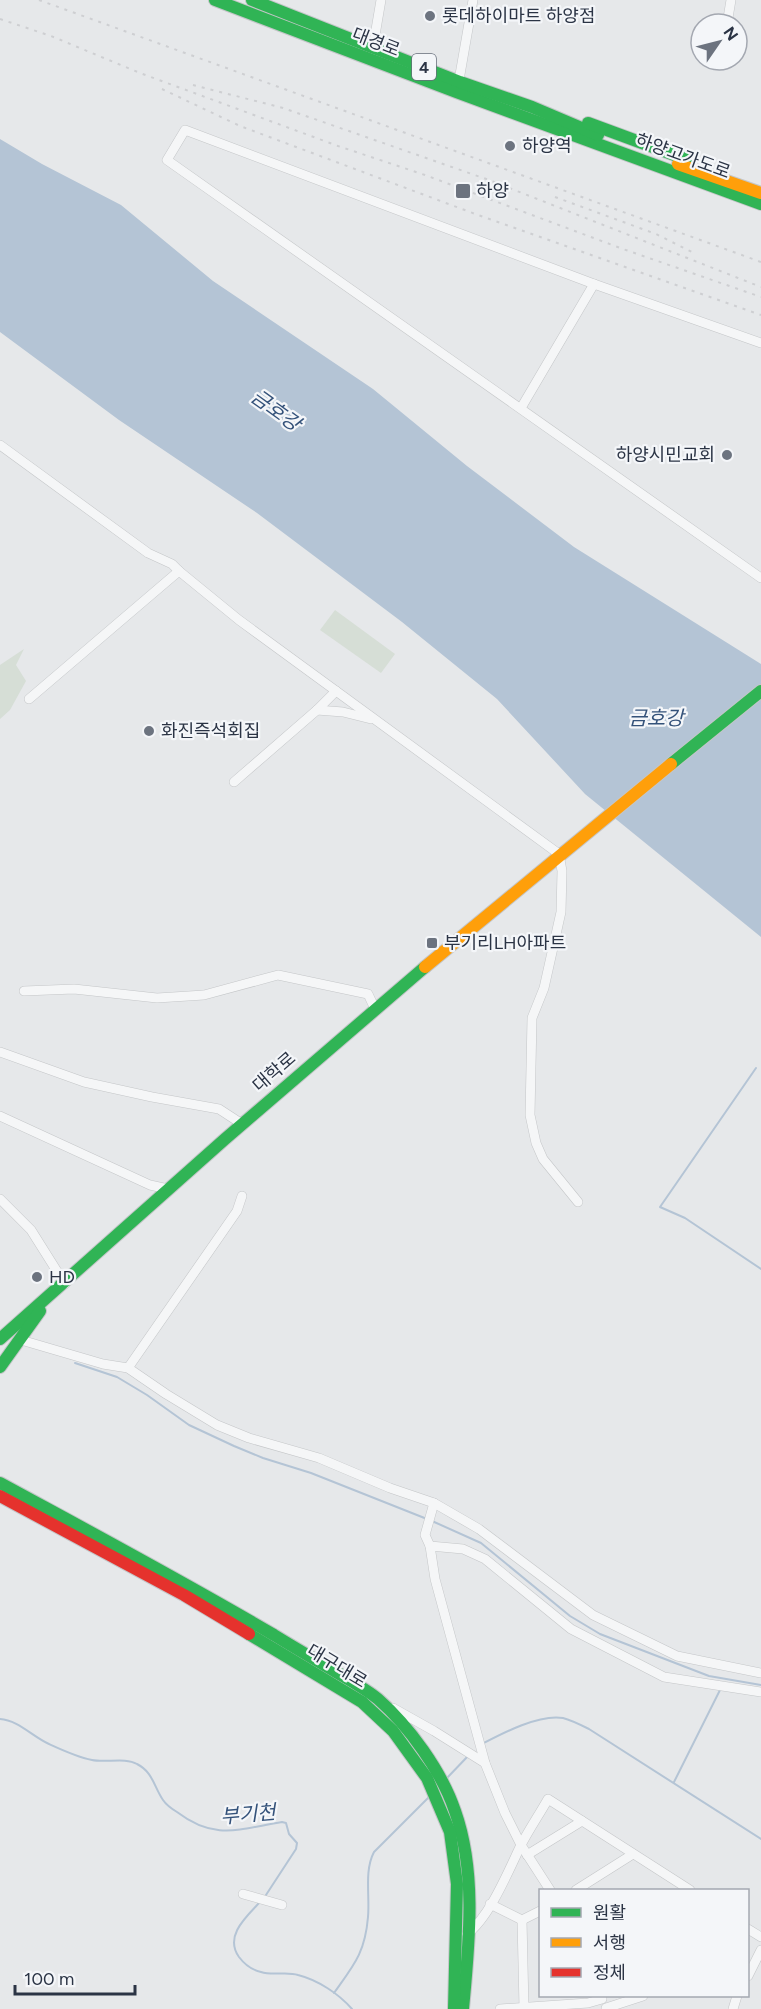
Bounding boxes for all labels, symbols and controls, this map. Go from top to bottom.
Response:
place label: 롯데하이마트 하양점 [442,5,596,27]
marker: 롯데하이마트 하양점 [423,9,437,23]
north arrow [689,12,749,72]
street label: 대경로 [349,23,403,61]
text: N [720,23,742,44]
road number: 4 [412,54,436,80]
street label: 하양고가도로 [633,129,733,183]
place label: 하양역 [522,135,572,157]
marker: 하양역 [503,139,517,153]
place label: 하양 [476,180,509,202]
marker: 하양 [454,182,472,200]
water label: 금호강 [247,384,307,437]
place label: 하양시민교회 [616,444,715,466]
marker: 하양시민교회 [720,448,734,462]
water label: 금호강 [628,706,686,730]
place label: 화진즉석회집 [161,720,260,742]
marker: 화진즉석회집 [142,724,156,738]
place label: 부기리LH아파트 [444,932,566,954]
marker: 부기리LH아파트 [425,936,439,950]
street label: 대학로 [248,1047,300,1097]
place label: HD [49,1266,75,1288]
marker: HD [30,1270,44,1284]
street label: 대구대로 [303,1640,371,1692]
water label: 부기천 [219,1799,279,1828]
legend [539,1889,749,1997]
text: 원활 [593,1902,626,1924]
text: 서행 [593,1932,626,1954]
scale bar [15,1958,135,1996]
text: 정체 [593,1962,626,1984]
text: 100 m [24,1968,74,1990]

